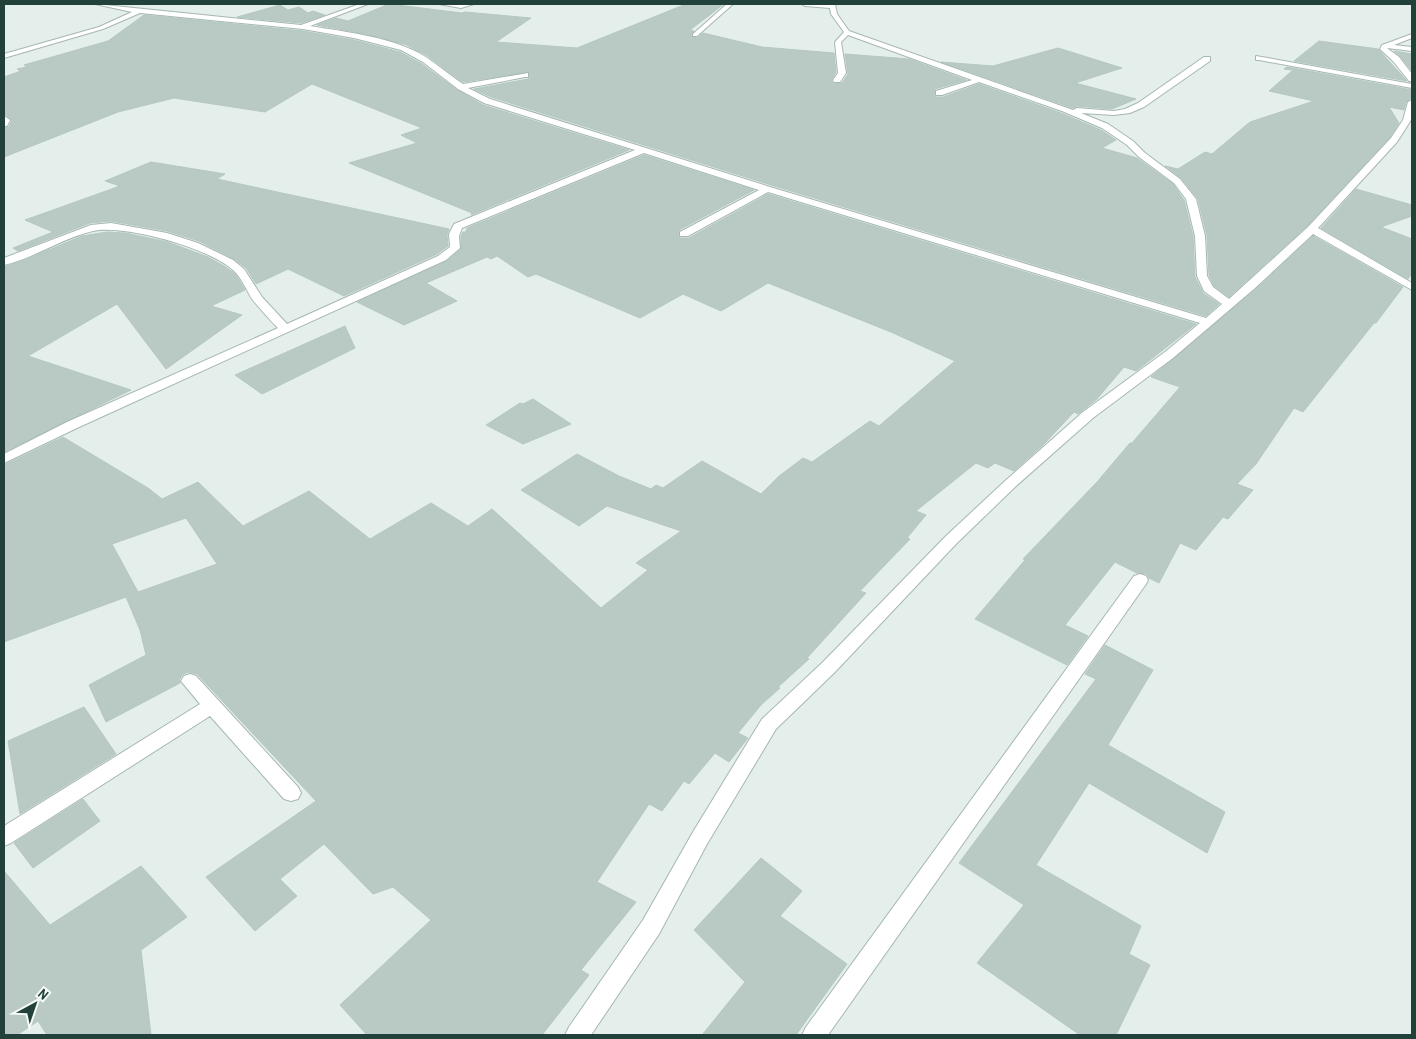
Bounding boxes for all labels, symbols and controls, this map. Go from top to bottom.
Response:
north arrow [10,979,60,1029]
text: N [34,984,52,1004]

